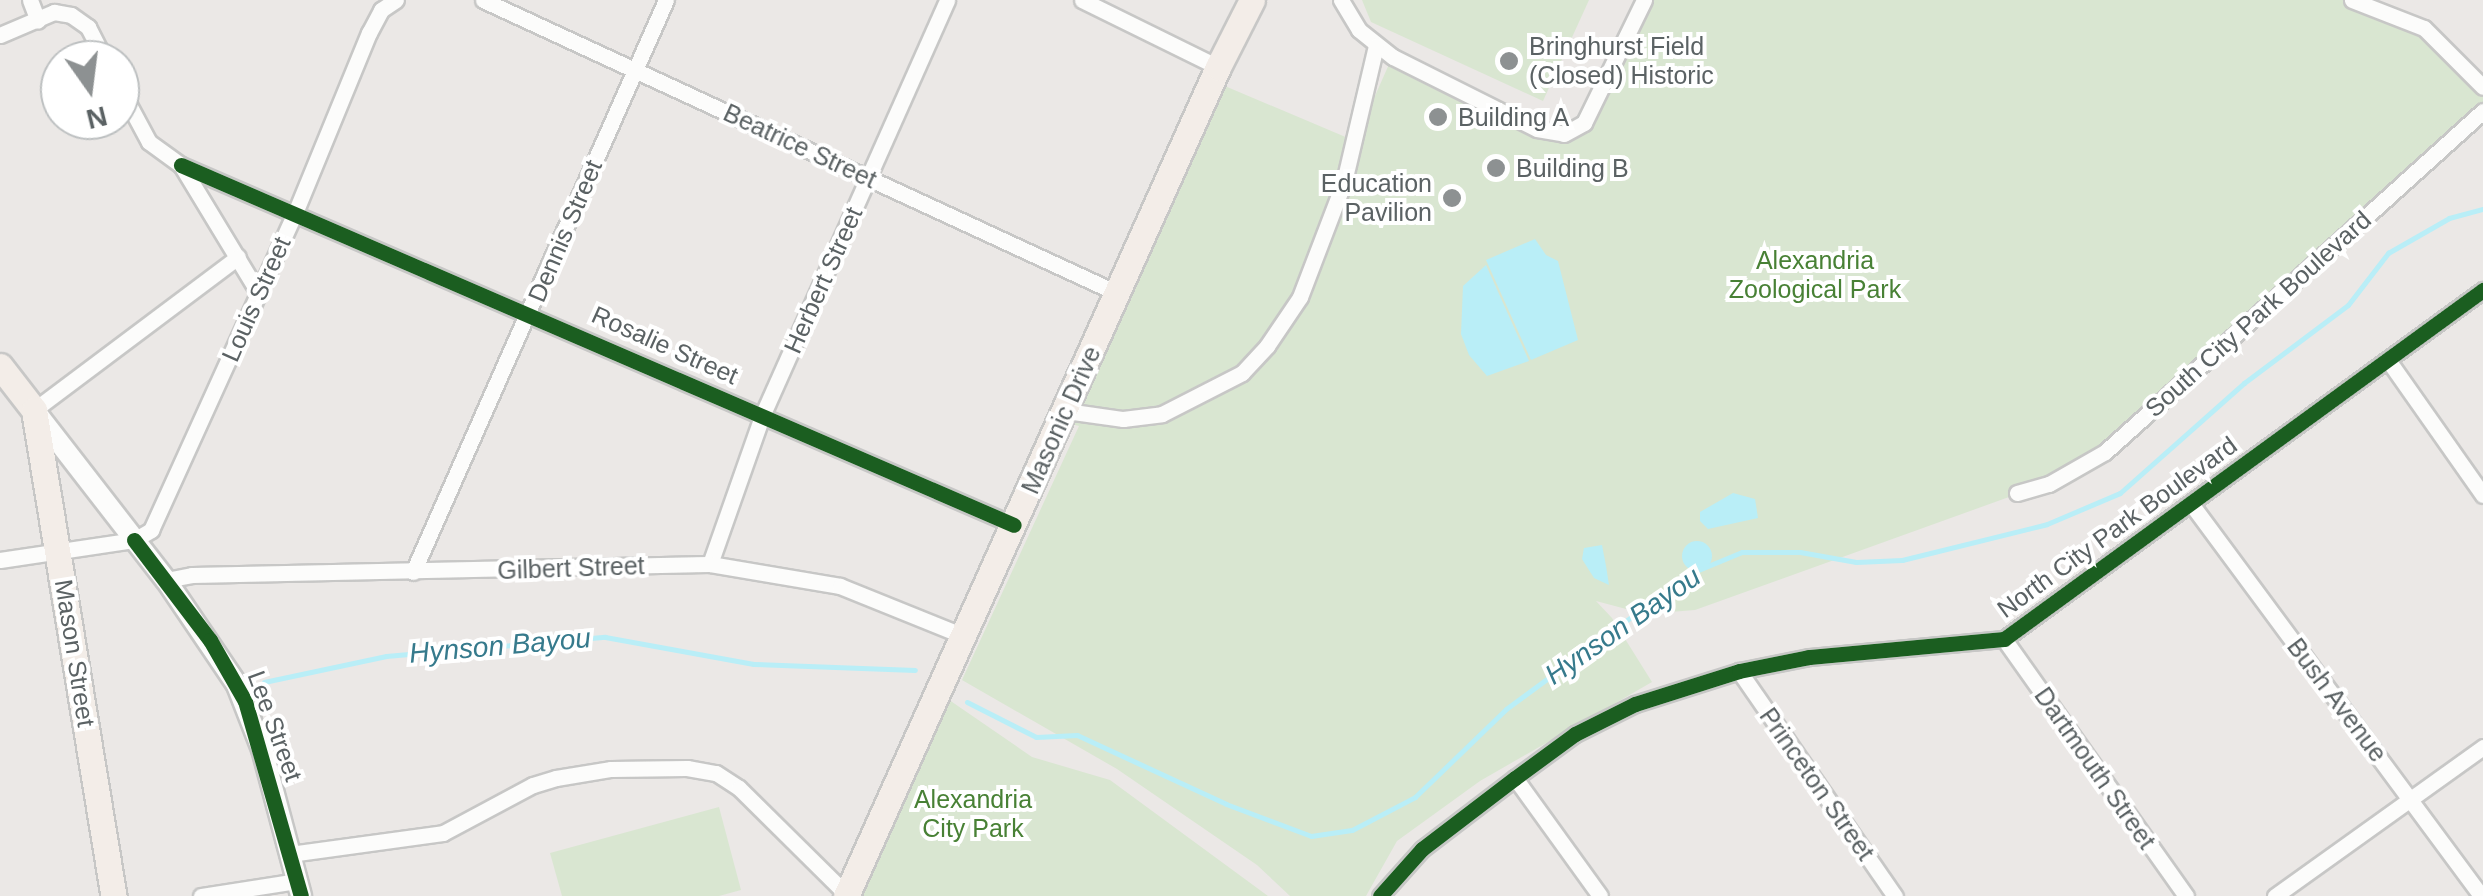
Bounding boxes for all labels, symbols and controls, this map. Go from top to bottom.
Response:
place label: Bringhurst Field (Closed) Historic [1529,32,1714,91]
north arrow [40,40,140,140]
marker: Bringhurst Field (Closed) Historic [1498,50,1520,72]
street label: Beatrice Street [719,97,881,195]
text: N [83,100,110,135]
place label: Building A [1458,102,1571,132]
marker: Building A [1427,106,1449,128]
place label: Building B [1516,153,1629,183]
street label: Dennis Street [522,155,608,307]
marker: Building B [1485,157,1507,179]
place label: Education Pavilion [1321,169,1432,228]
marker: Education Pavilion [1441,187,1463,209]
street label: Herbert Street [777,202,869,358]
street label: South City Park Boulevard [2139,205,2377,423]
street label: Louis Street [215,232,297,366]
park label: Alexandria Zoological Park [1729,246,1901,305]
street label: Rosalie Street [587,299,743,391]
street label: Masonic Drive [1015,342,1107,498]
street label: North City Park Boulevard [1991,430,2243,624]
street label: Gilbert Street [497,550,645,586]
water label: Hynson Bayou [1539,560,1707,692]
street label: Mason Street [49,577,101,729]
water label: Hynson Bayou [408,621,592,671]
street label: Bush Avenue [2280,632,2394,768]
street label: Lee Street [241,667,309,785]
street label: Dartmouth Street [2028,681,2162,855]
street label: Princeton Street [1753,702,1881,866]
park label: Alexandria City Park [914,785,1032,844]

